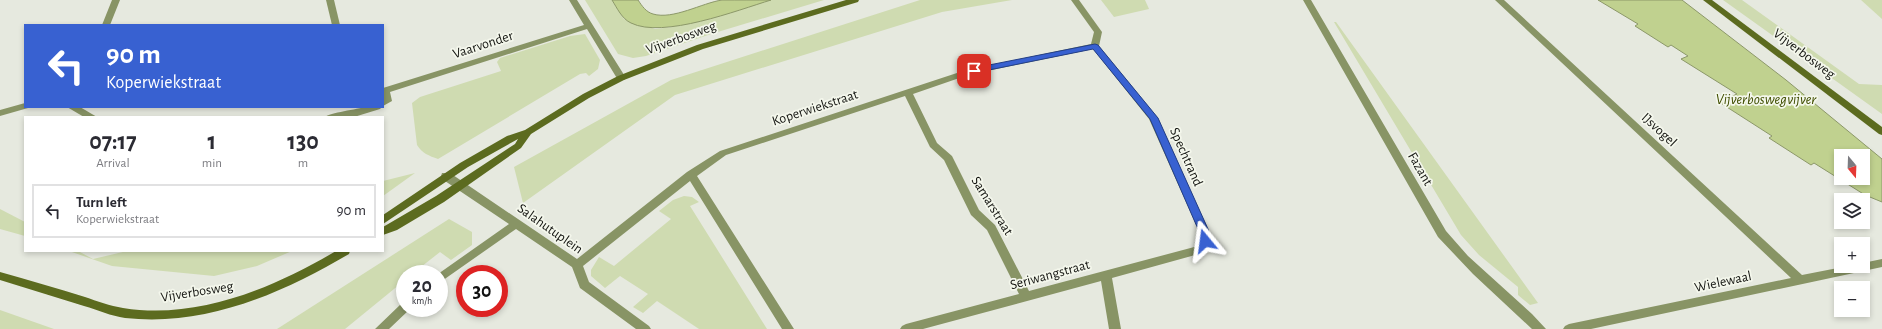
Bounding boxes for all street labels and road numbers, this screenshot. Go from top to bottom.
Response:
street label: Vijverbosweg [644,19,718,57]
street label: Vijverbosweg [1770,26,1838,82]
street label: Vaarvonder [451,29,515,61]
street label: Koperwiekstraat [770,87,860,128]
street label: IJsvogel [1639,110,1679,150]
street label: Spechtrand [1167,126,1205,188]
street label: Fazant [1405,150,1435,189]
street label: Samarstraat [969,174,1016,238]
street label: Salahutuplein [515,201,585,257]
street label: Seriwangstraat [1009,258,1092,292]
street label: Wielewaal [1693,269,1753,295]
street label: Vijverbosweg [160,279,234,305]

